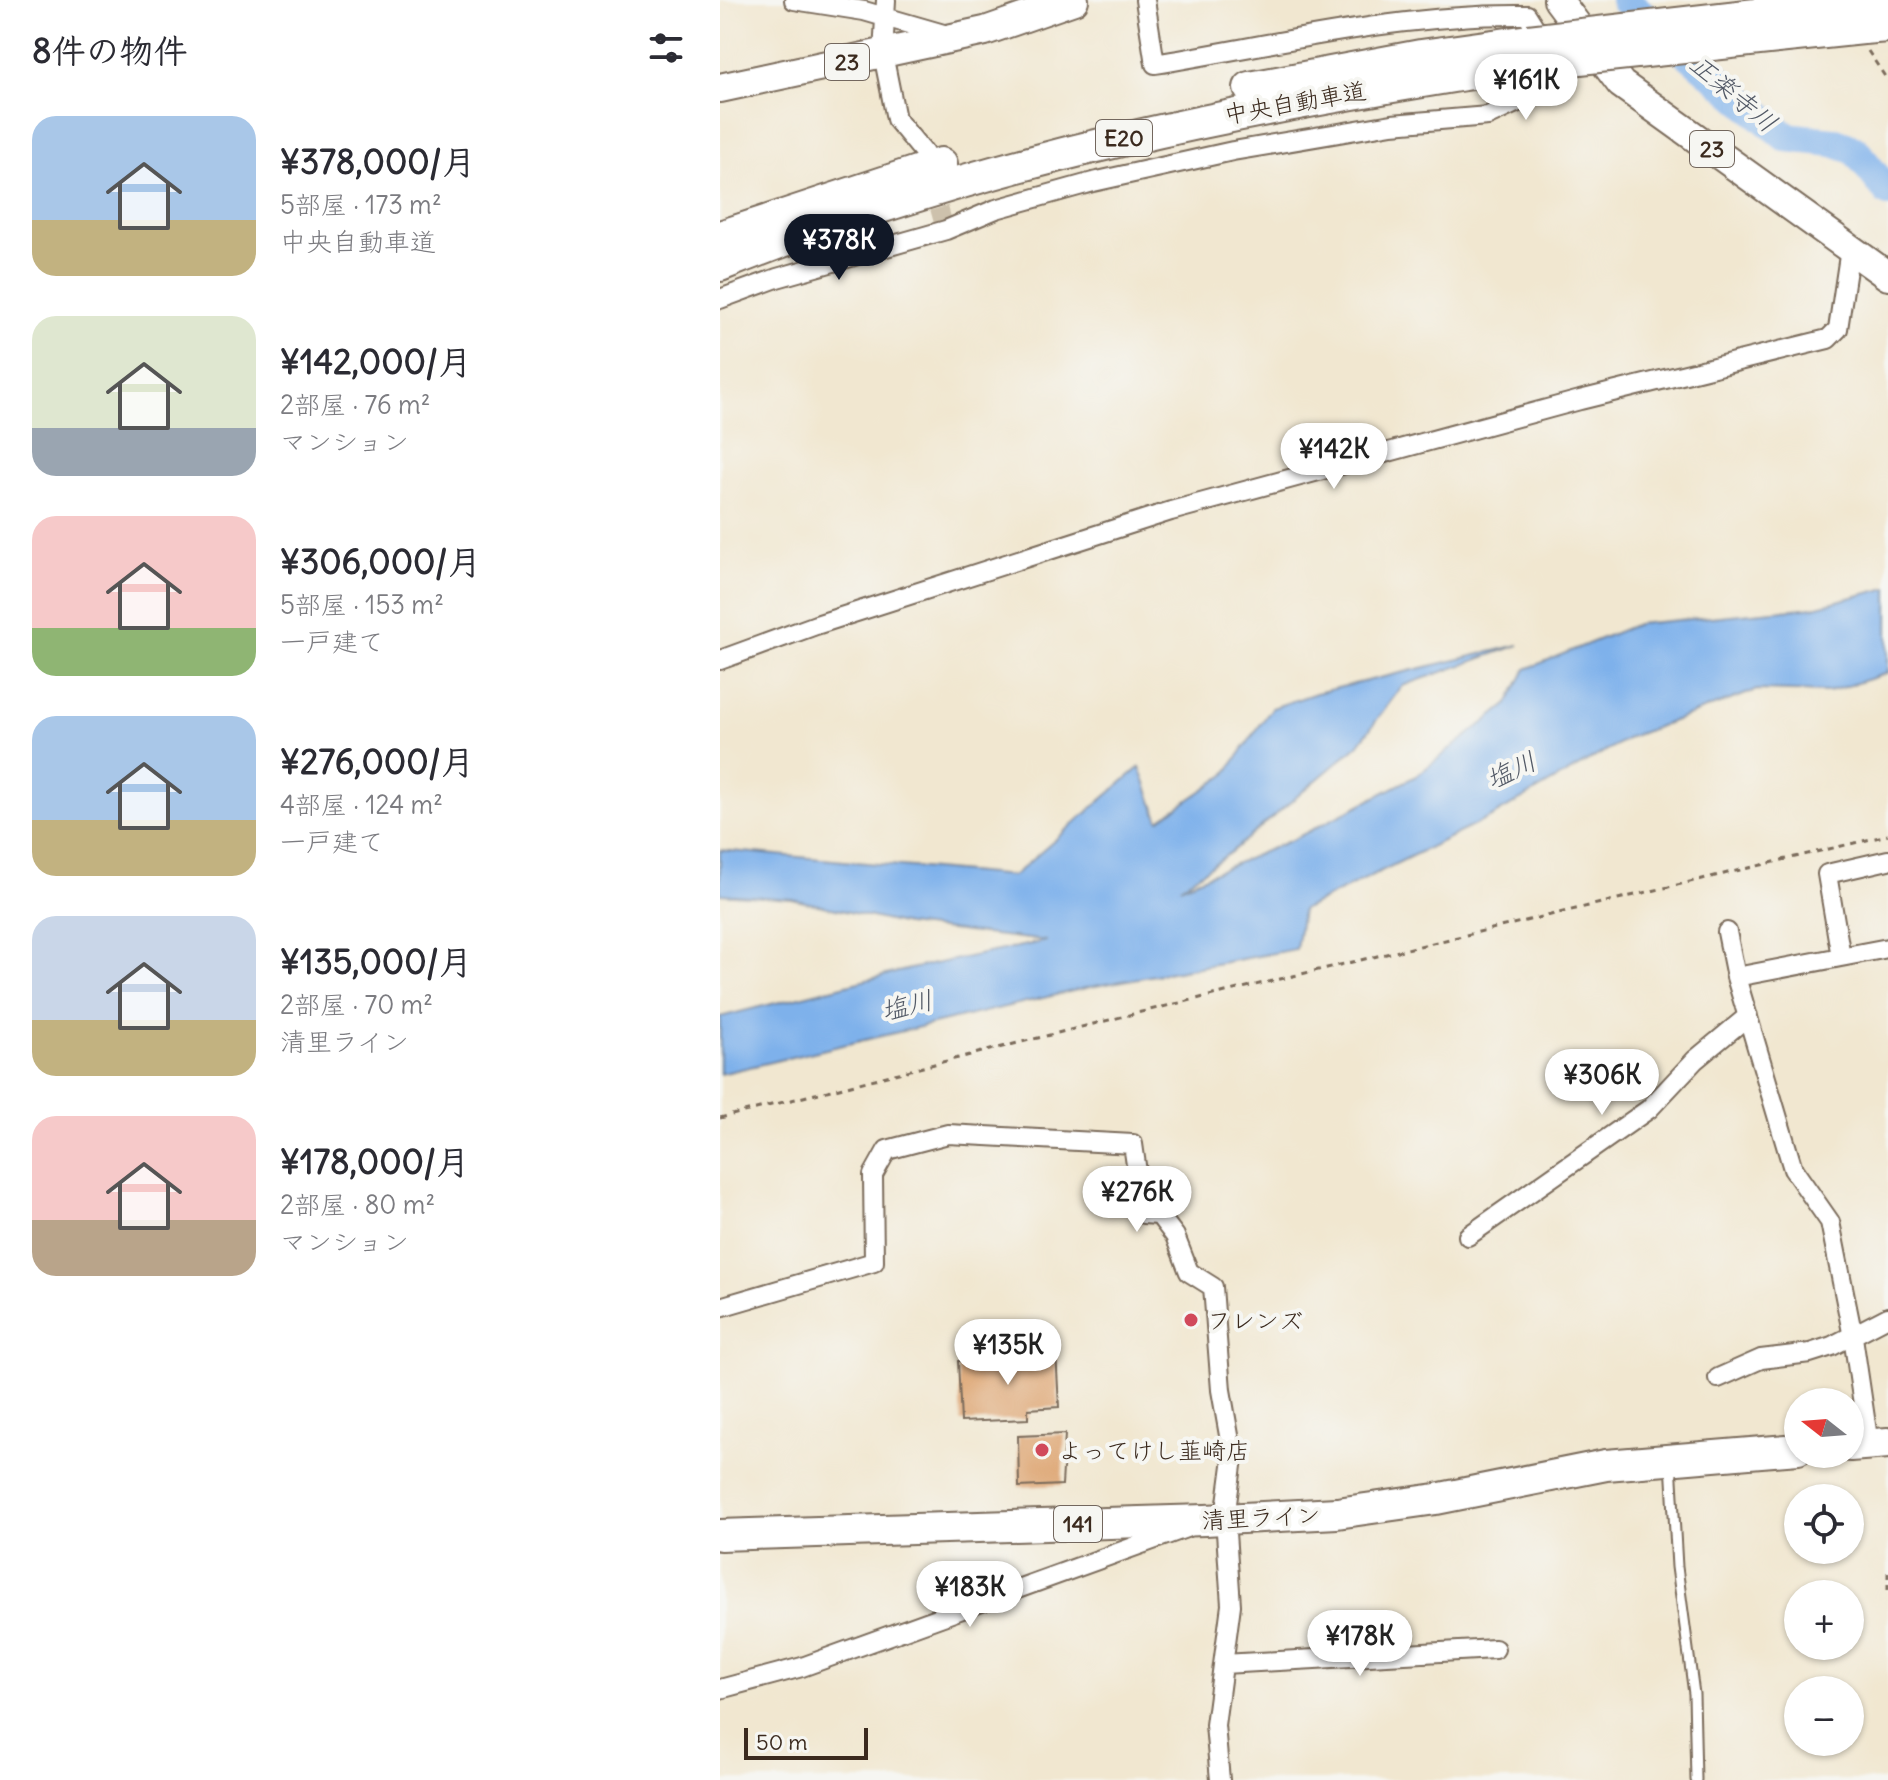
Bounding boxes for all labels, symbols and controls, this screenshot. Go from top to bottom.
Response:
icon: filters [644,26,688,70]
text: 8件の物件 [32,29,188,72]
road number: 23 [825,44,869,80]
water label: 正楽寺川 [1684,47,1784,139]
pin: ¥161K [1470,54,1582,122]
text: ¥161K [1493,63,1559,96]
street label: 中央自動車道 [1221,75,1369,129]
road number: E20 [1096,120,1152,156]
road number: 23 [1690,131,1734,167]
text: ¥378,000/月 [280,140,476,183]
icon: home [96,148,192,244]
text: 5部屋 · 173 m² [280,188,442,221]
pin: ¥378K [783,214,895,282]
text: ¥378K [802,223,876,256]
text: 中央自動車道 [280,225,436,258]
text: ¥142,000/月 [280,340,472,383]
icon: home [96,348,192,444]
text: 2部屋 · 76 m² [280,388,431,421]
pin: ¥142K [1278,423,1390,491]
text: マンション [280,425,409,458]
text: ¥142K [1299,432,1369,465]
text: ¥306,000/月 [280,540,481,583]
icon: home [96,548,192,644]
text: 5部屋 · 153 m² [280,588,444,621]
text: 一戸建て [280,625,384,658]
text: ¥276,000/月 [280,740,475,783]
water label: 塩川 [1480,744,1542,796]
icon: home [96,748,192,844]
text: 4部屋 · 124 m² [280,788,443,821]
text: 一戸建て [280,825,384,858]
text: ¥135,000/月 [280,940,472,983]
icon: home [96,948,192,1044]
water label: 塩川 [878,983,936,1027]
text: 2部屋 · 70 m² [280,988,433,1021]
text: 清里ライン [280,1025,409,1058]
pin: ¥306K [1546,1049,1658,1117]
text: ¥306K [1563,1058,1641,1091]
text: ¥178,000/月 [280,1140,470,1183]
icon: home [96,1148,192,1244]
pin: ¥276K [1081,1166,1193,1234]
text: ¥276K [1101,1175,1173,1208]
text: 2部屋 · 80 m² [280,1188,435,1221]
text: マンション [280,1225,409,1258]
place label: フレンズ [1207,1305,1303,1335]
marker: フレンズ [1182,1311,1200,1329]
pin: ¥135K [952,1319,1064,1387]
text: ¥135K [972,1328,1044,1361]
north arrow [1784,1388,1864,1468]
map controls [1784,1388,1864,1756]
place label: よってけし韮崎店 [1058,1435,1250,1465]
marker: よってけし韮崎店 [1033,1441,1051,1459]
button: locate [1784,1484,1864,1564]
street label: 清里ライン [1201,1499,1321,1535]
road number: 141 [1054,1506,1102,1542]
pin: ¥183K [914,1561,1026,1629]
text: ¥183K [934,1570,1006,1603]
button: + [1784,1580,1864,1660]
pin: ¥178K [1304,1610,1416,1678]
text: ¥178K [1325,1619,1395,1652]
button: − [1784,1676,1864,1756]
scale bar [744,1724,868,1760]
text: 50 m [756,1728,808,1756]

